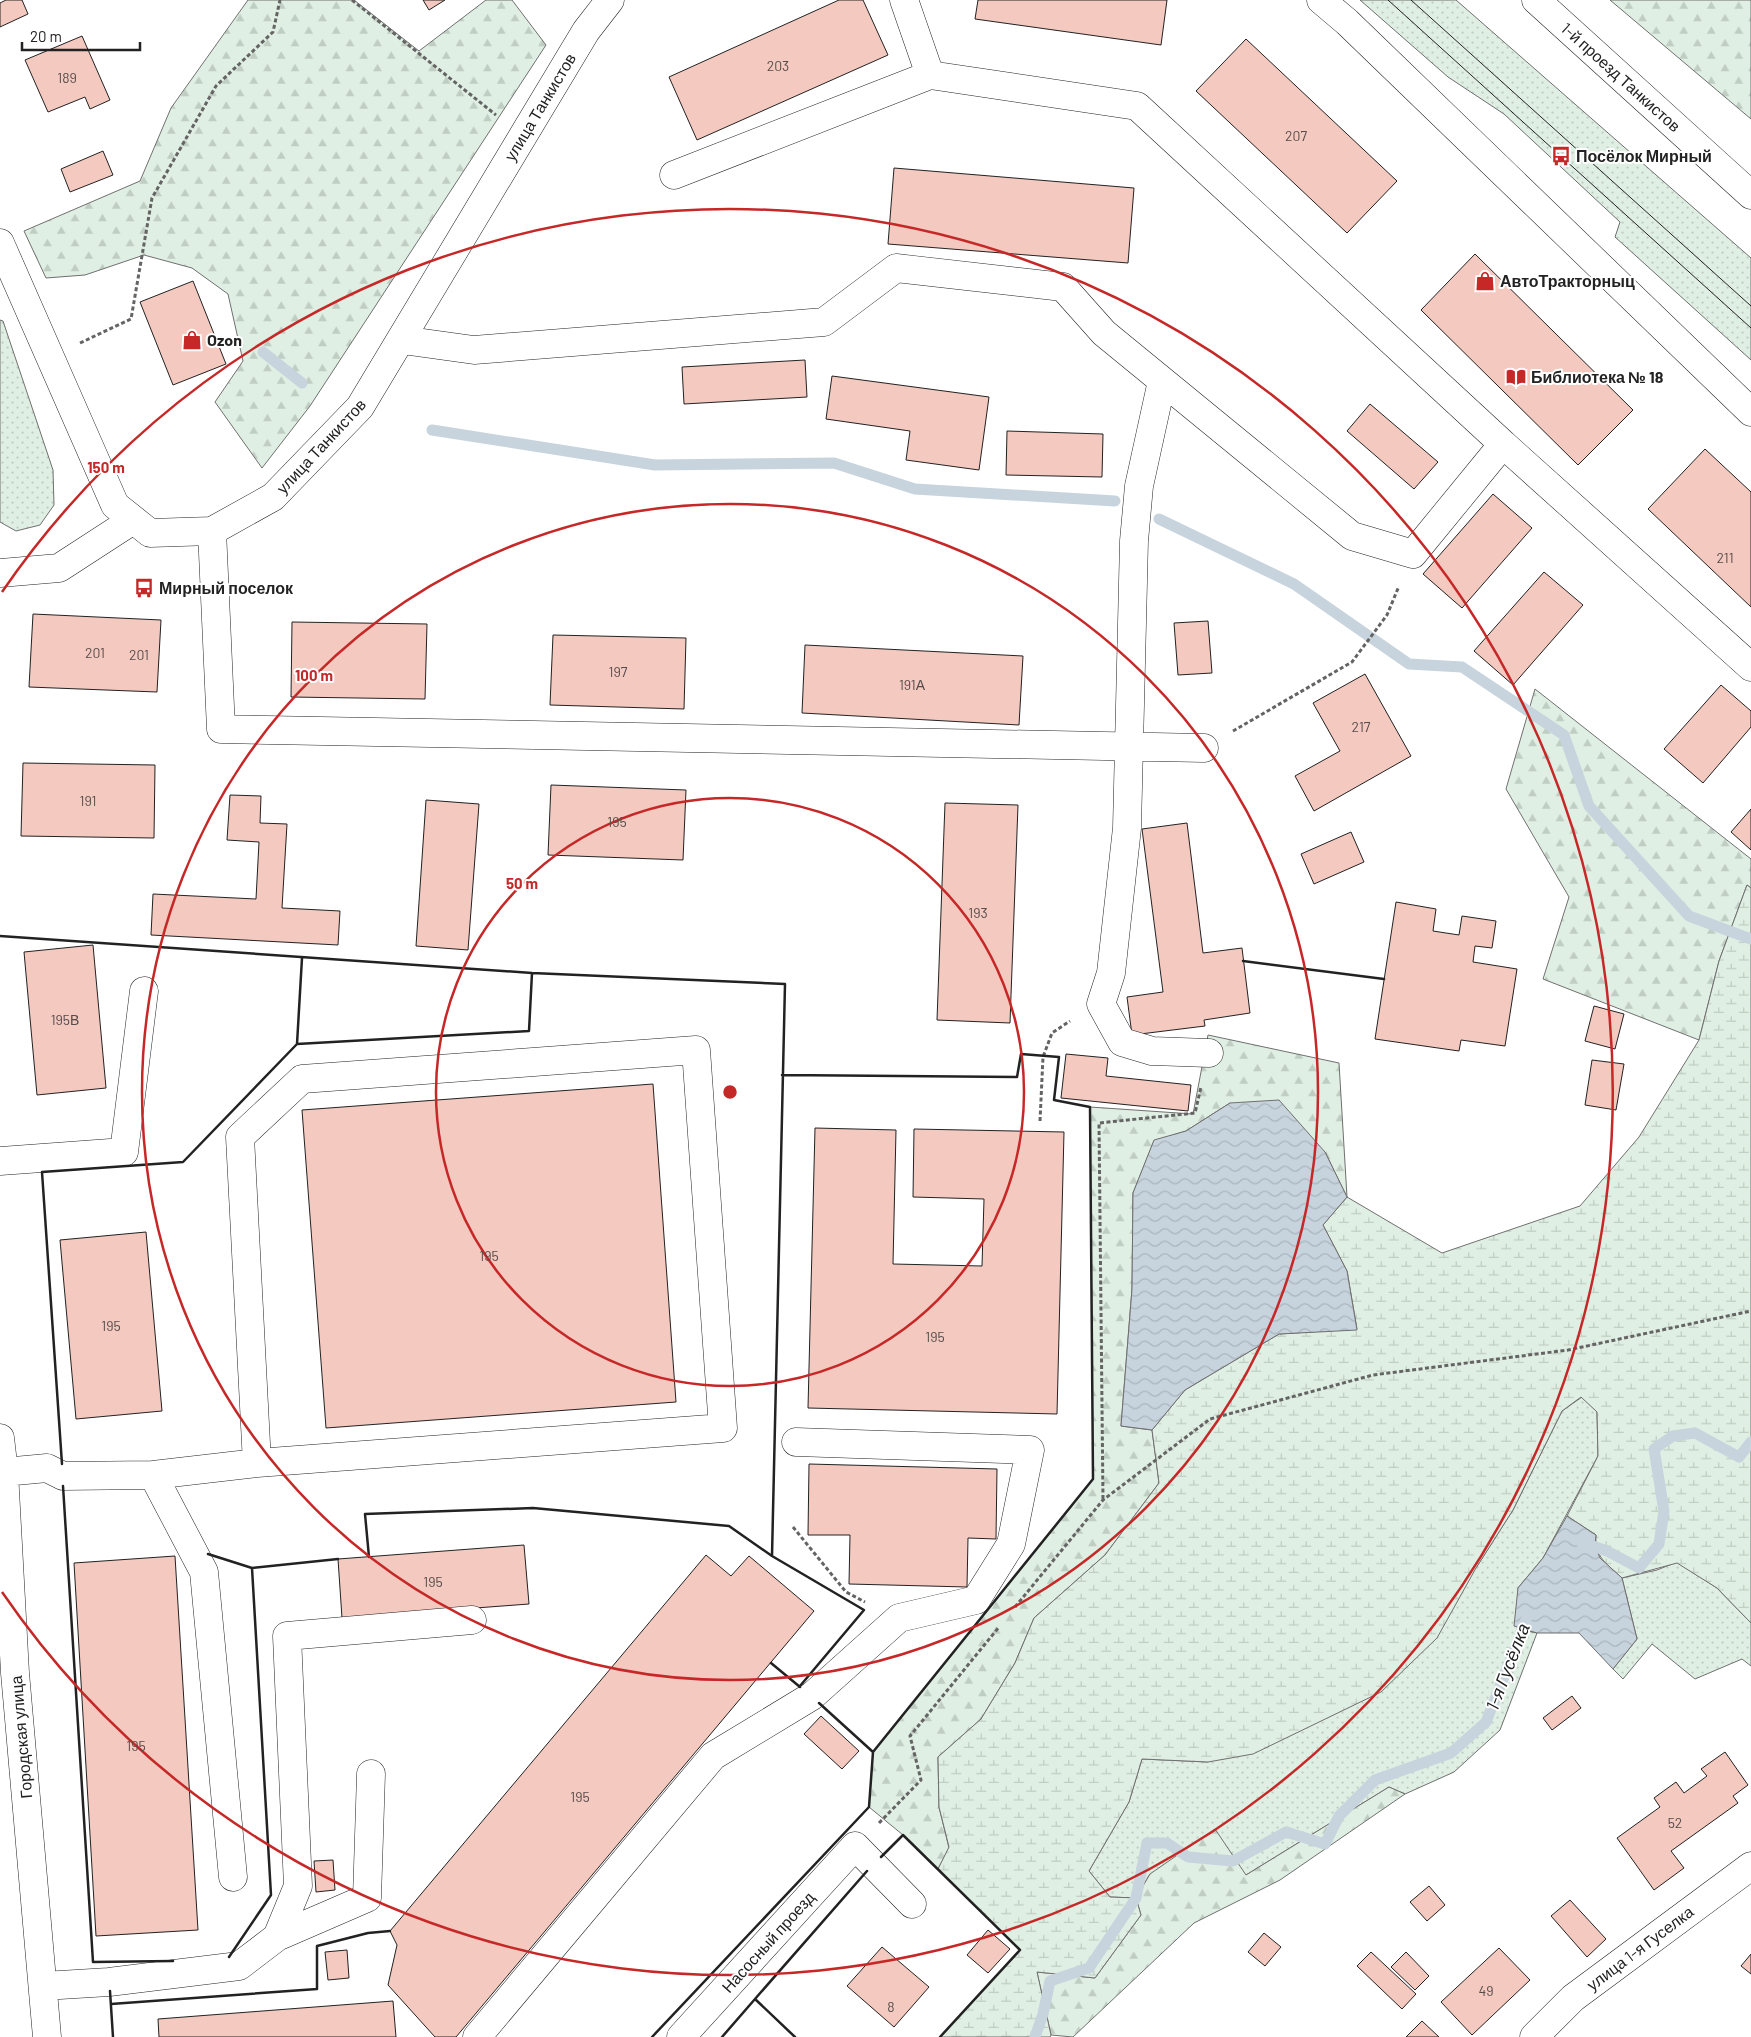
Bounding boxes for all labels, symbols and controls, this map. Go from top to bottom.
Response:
street label: 1-й проезд Танкистов [1558,18,1685,135]
scale bar [22,20,140,52]
text: 20 m [30,27,62,45]
street label: улица Танкистов [500,49,579,164]
house number: 203 [767,57,789,74]
house number: 189 [57,69,77,86]
house number: 207 [1285,127,1307,144]
bus stop icon: Посёлок Мирный [1550,145,1572,167]
place label: Посёлок Мирный [1576,146,1712,165]
shop icon: АвтоТракторныц [1474,270,1496,292]
place label: АвтоТракторныц [1500,271,1635,290]
shop icon: Ozon [181,329,203,351]
place label: Ozon [207,330,242,349]
library icon: Библиотека № 18 [1505,366,1527,388]
place label: Библиотека № 18 [1531,367,1664,386]
street label: улица Танкистов [272,394,369,497]
text: 150 m [87,458,125,476]
house number: 211 [1716,549,1734,566]
bus stop icon: Мирный поселок [133,577,155,599]
place label: Мирный поселок [159,578,294,597]
house number: 201 [85,644,105,661]
house number: 201 [129,646,149,663]
house number: 197 [609,663,628,680]
text: 100 m [295,666,333,684]
house number: 191А [899,676,926,693]
house number: 217 [1352,718,1371,735]
house number: 191 [80,792,96,809]
house number: 195 [607,813,627,830]
text: 50 m [506,874,538,892]
house number: 193 [968,904,988,921]
house number: 195В [51,1011,79,1028]
centre of rings [721,1083,739,1101]
house number: 195 [479,1247,499,1264]
house number: 195 [101,1317,121,1334]
house number: 195 [925,1328,945,1345]
house number: 195 [423,1573,443,1590]
water label: 1-я Гусёлка [1480,1620,1534,1713]
street label: Городская улица [6,1675,35,1799]
house number: 195 [126,1737,146,1754]
house number: 195 [570,1788,590,1805]
house number: 52 [1668,1814,1682,1831]
street label: Насосный проезд [717,1887,818,1996]
street label: улица 1-я Гуселка [1583,1901,1697,1994]
house number: 49 [1478,1982,1494,1999]
house number: 8 [887,1998,895,2015]

